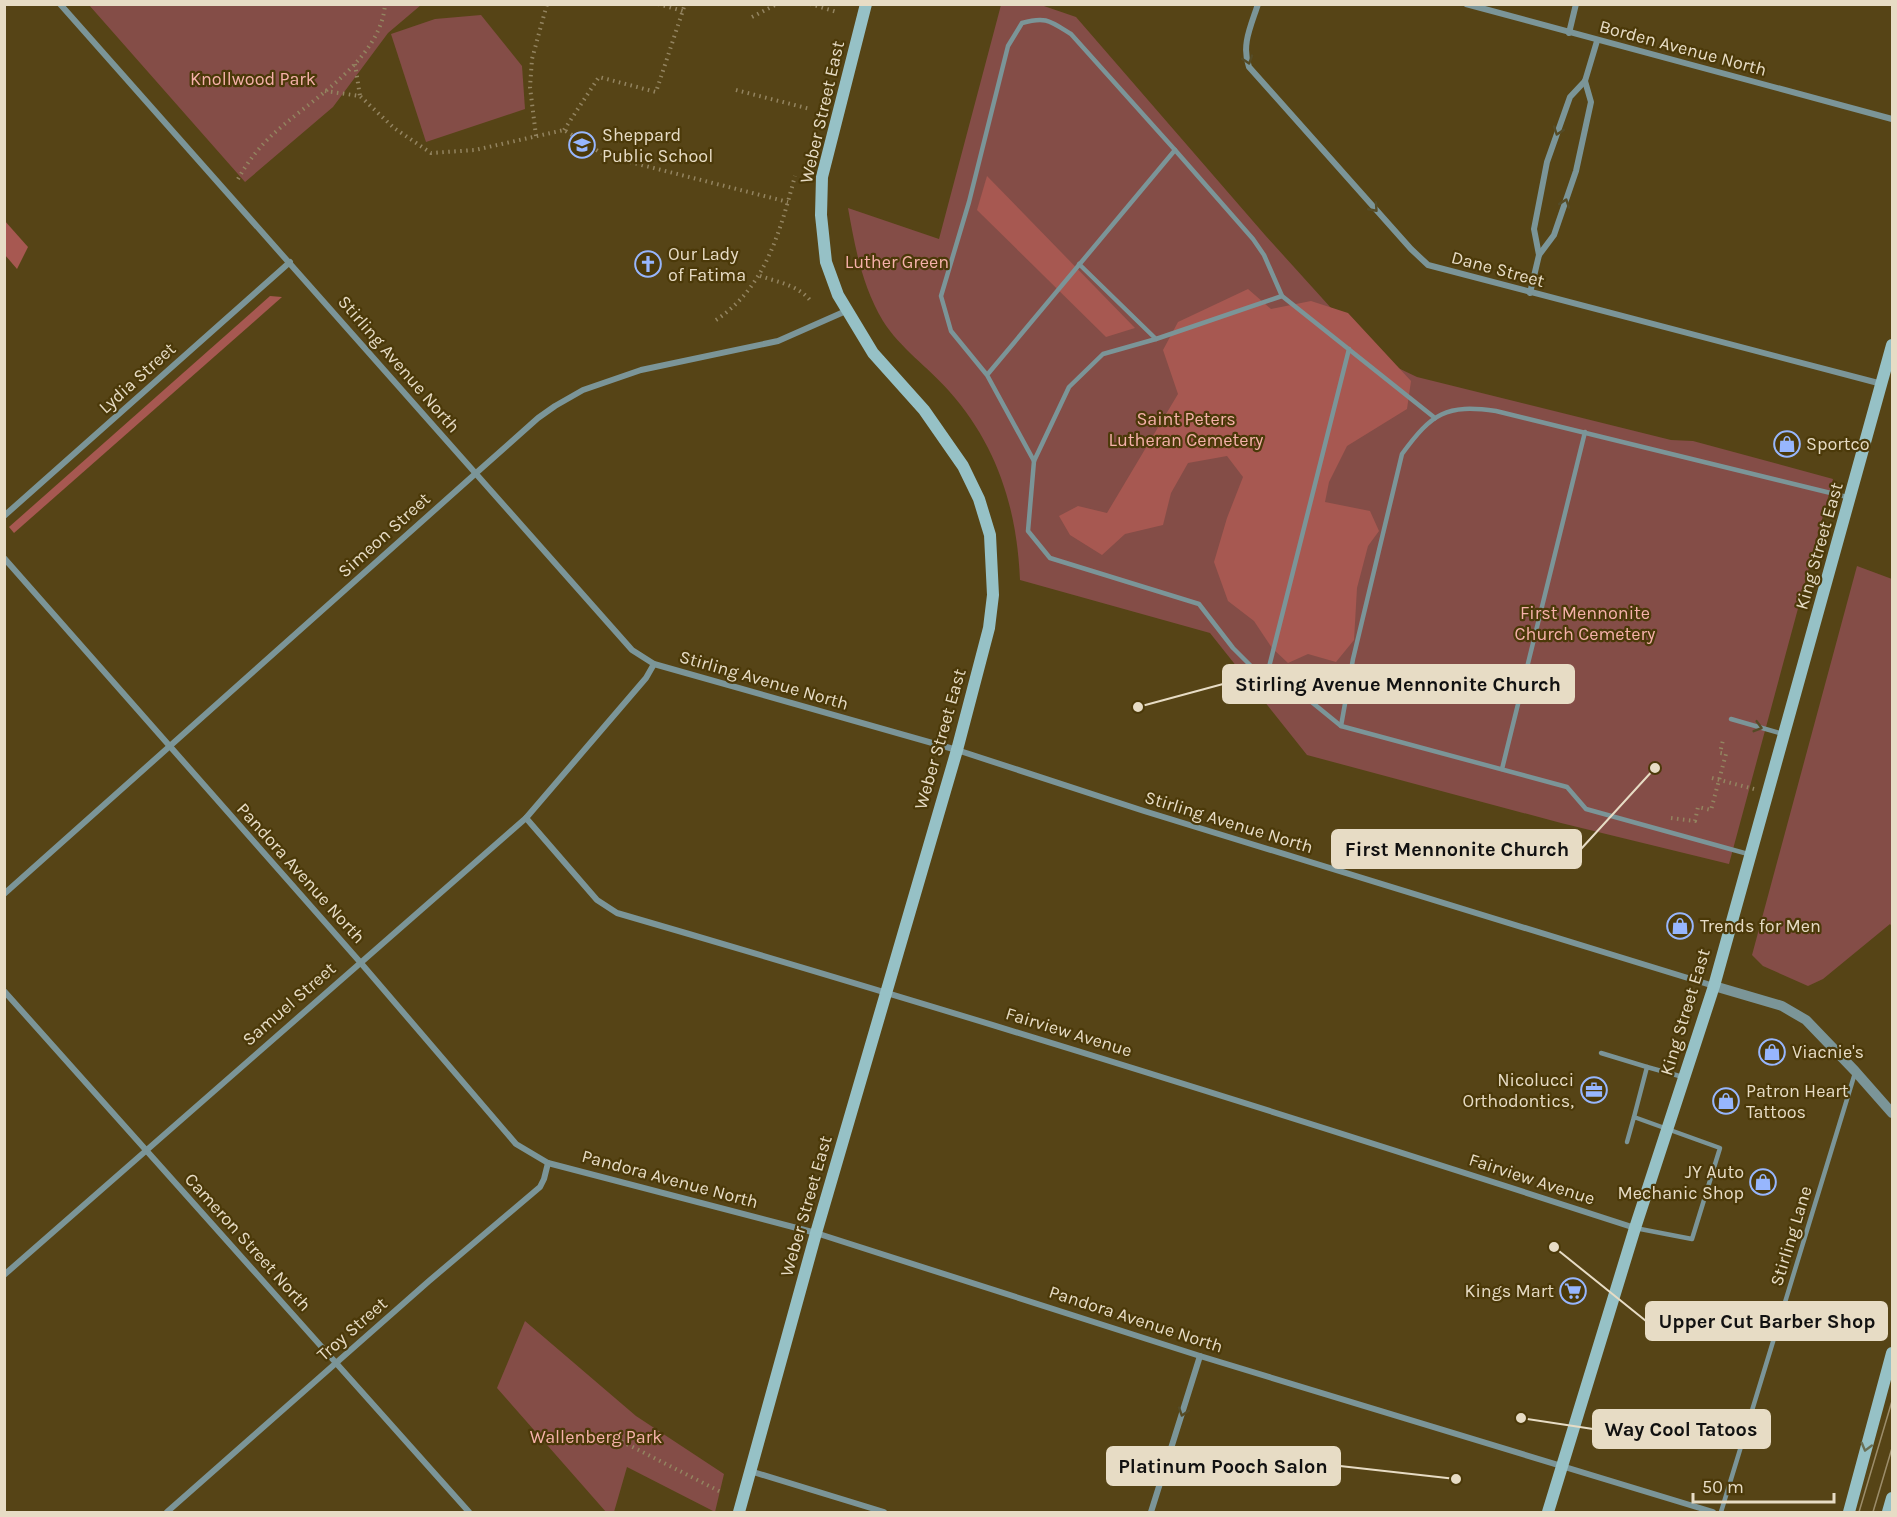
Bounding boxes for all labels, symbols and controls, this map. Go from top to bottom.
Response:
street label: Borden Avenue North [1597,15,1769,81]
street label: Weber Street East [795,38,849,185]
one-way arrow [1241,54,1253,65]
park label: Knollwood Park [190,68,316,90]
place label: Sheppard Public School [602,124,713,167]
one-way arrow [1552,125,1565,136]
school or university icon: Sheppard Public School [567,130,597,160]
one-way arrow [1558,198,1571,209]
one-way arrow [1367,201,1378,211]
place label: Our Lady of Fatima [668,243,746,286]
street label: Dane Street [1449,246,1547,292]
church icon: Our Lady of Fatima [633,249,663,279]
park label: Luther Green [845,251,949,273]
street label: Stirling Avenue North [333,291,465,437]
street label: Lydia Street [94,338,180,418]
park label: Saint Peters Lutheran Cemetery [1109,408,1264,451]
shop icon: Sportco [1772,429,1802,459]
place label: Sportco [1806,433,1870,455]
street label: King Street East [1790,480,1848,612]
street label: Simeon Street [333,488,435,582]
park label: First Mennonite Church Cemetery [1515,602,1656,645]
street label: Stirling Avenue North [677,645,851,715]
callout: Stirling Avenue Mennonite Church [1223,665,1574,703]
street label: Weber Street East [909,666,971,812]
text: Stirling Avenue Mennonite Church [1235,673,1561,696]
one-way arrow [1753,719,1763,732]
street label: Stirling Avenue North [1142,786,1316,858]
street label: Pandora Avenue North [232,798,370,948]
callout: First Mennonite Church [1332,830,1581,868]
text: First Mennonite Church [1345,838,1569,861]
shop icon: Trends for Men [1665,911,1695,941]
place label: Trends for Men [1700,915,1821,937]
street label: King Street East [1655,946,1715,1078]
street label: Samuel Street [238,957,340,1051]
street label: Fairview Avenue [1003,1002,1135,1062]
shop icon: Viacnie's [1757,1037,1787,1067]
place label: Viacnie's [1792,1041,1864,1063]
place label: Nicolucci Orthodontics, [1462,1069,1574,1112]
office icon: Nicolucci Orthodontics, [1579,1075,1609,1105]
place label: Patron Heart Tattoos [1746,1080,1849,1123]
shop icon: Patron Heart Tattoos [1711,1086,1741,1116]
street label: Weber Street East [775,1133,837,1279]
street label: Pandora Avenue North [579,1145,761,1213]
street label: Fairview Avenue [1466,1148,1598,1210]
place label: JY Auto Mechanic Shop [1618,1161,1744,1204]
shop icon: JY Auto Mechanic Shop [1748,1167,1778,1197]
street label: Cameron Street North [180,1168,316,1316]
street label: Stirling Lane [1765,1183,1817,1289]
supermarket icon: Kings Mart [1558,1276,1588,1306]
street label: Pandora Avenue North [1046,1280,1226,1358]
place label: Kings Mart [1465,1280,1554,1302]
street label: Troy Street [312,1292,392,1366]
callout: Upper Cut Barber Shop [1646,1302,1887,1340]
text: Upper Cut Barber Shop [1659,1310,1875,1333]
one-way arrow [1178,1406,1190,1417]
callout: Way Cool Tatoos [1593,1410,1770,1448]
text: Way Cool Tatoos [1605,1418,1757,1441]
park label: Wallenberg Park [530,1426,662,1448]
one-way arrow [1861,1442,1874,1452]
callout: Platinum Pooch Salon [1107,1447,1340,1485]
text: Platinum Pooch Salon [1118,1455,1328,1478]
scale bar [1693,1466,1834,1504]
text: 50 m [1702,1476,1744,1498]

